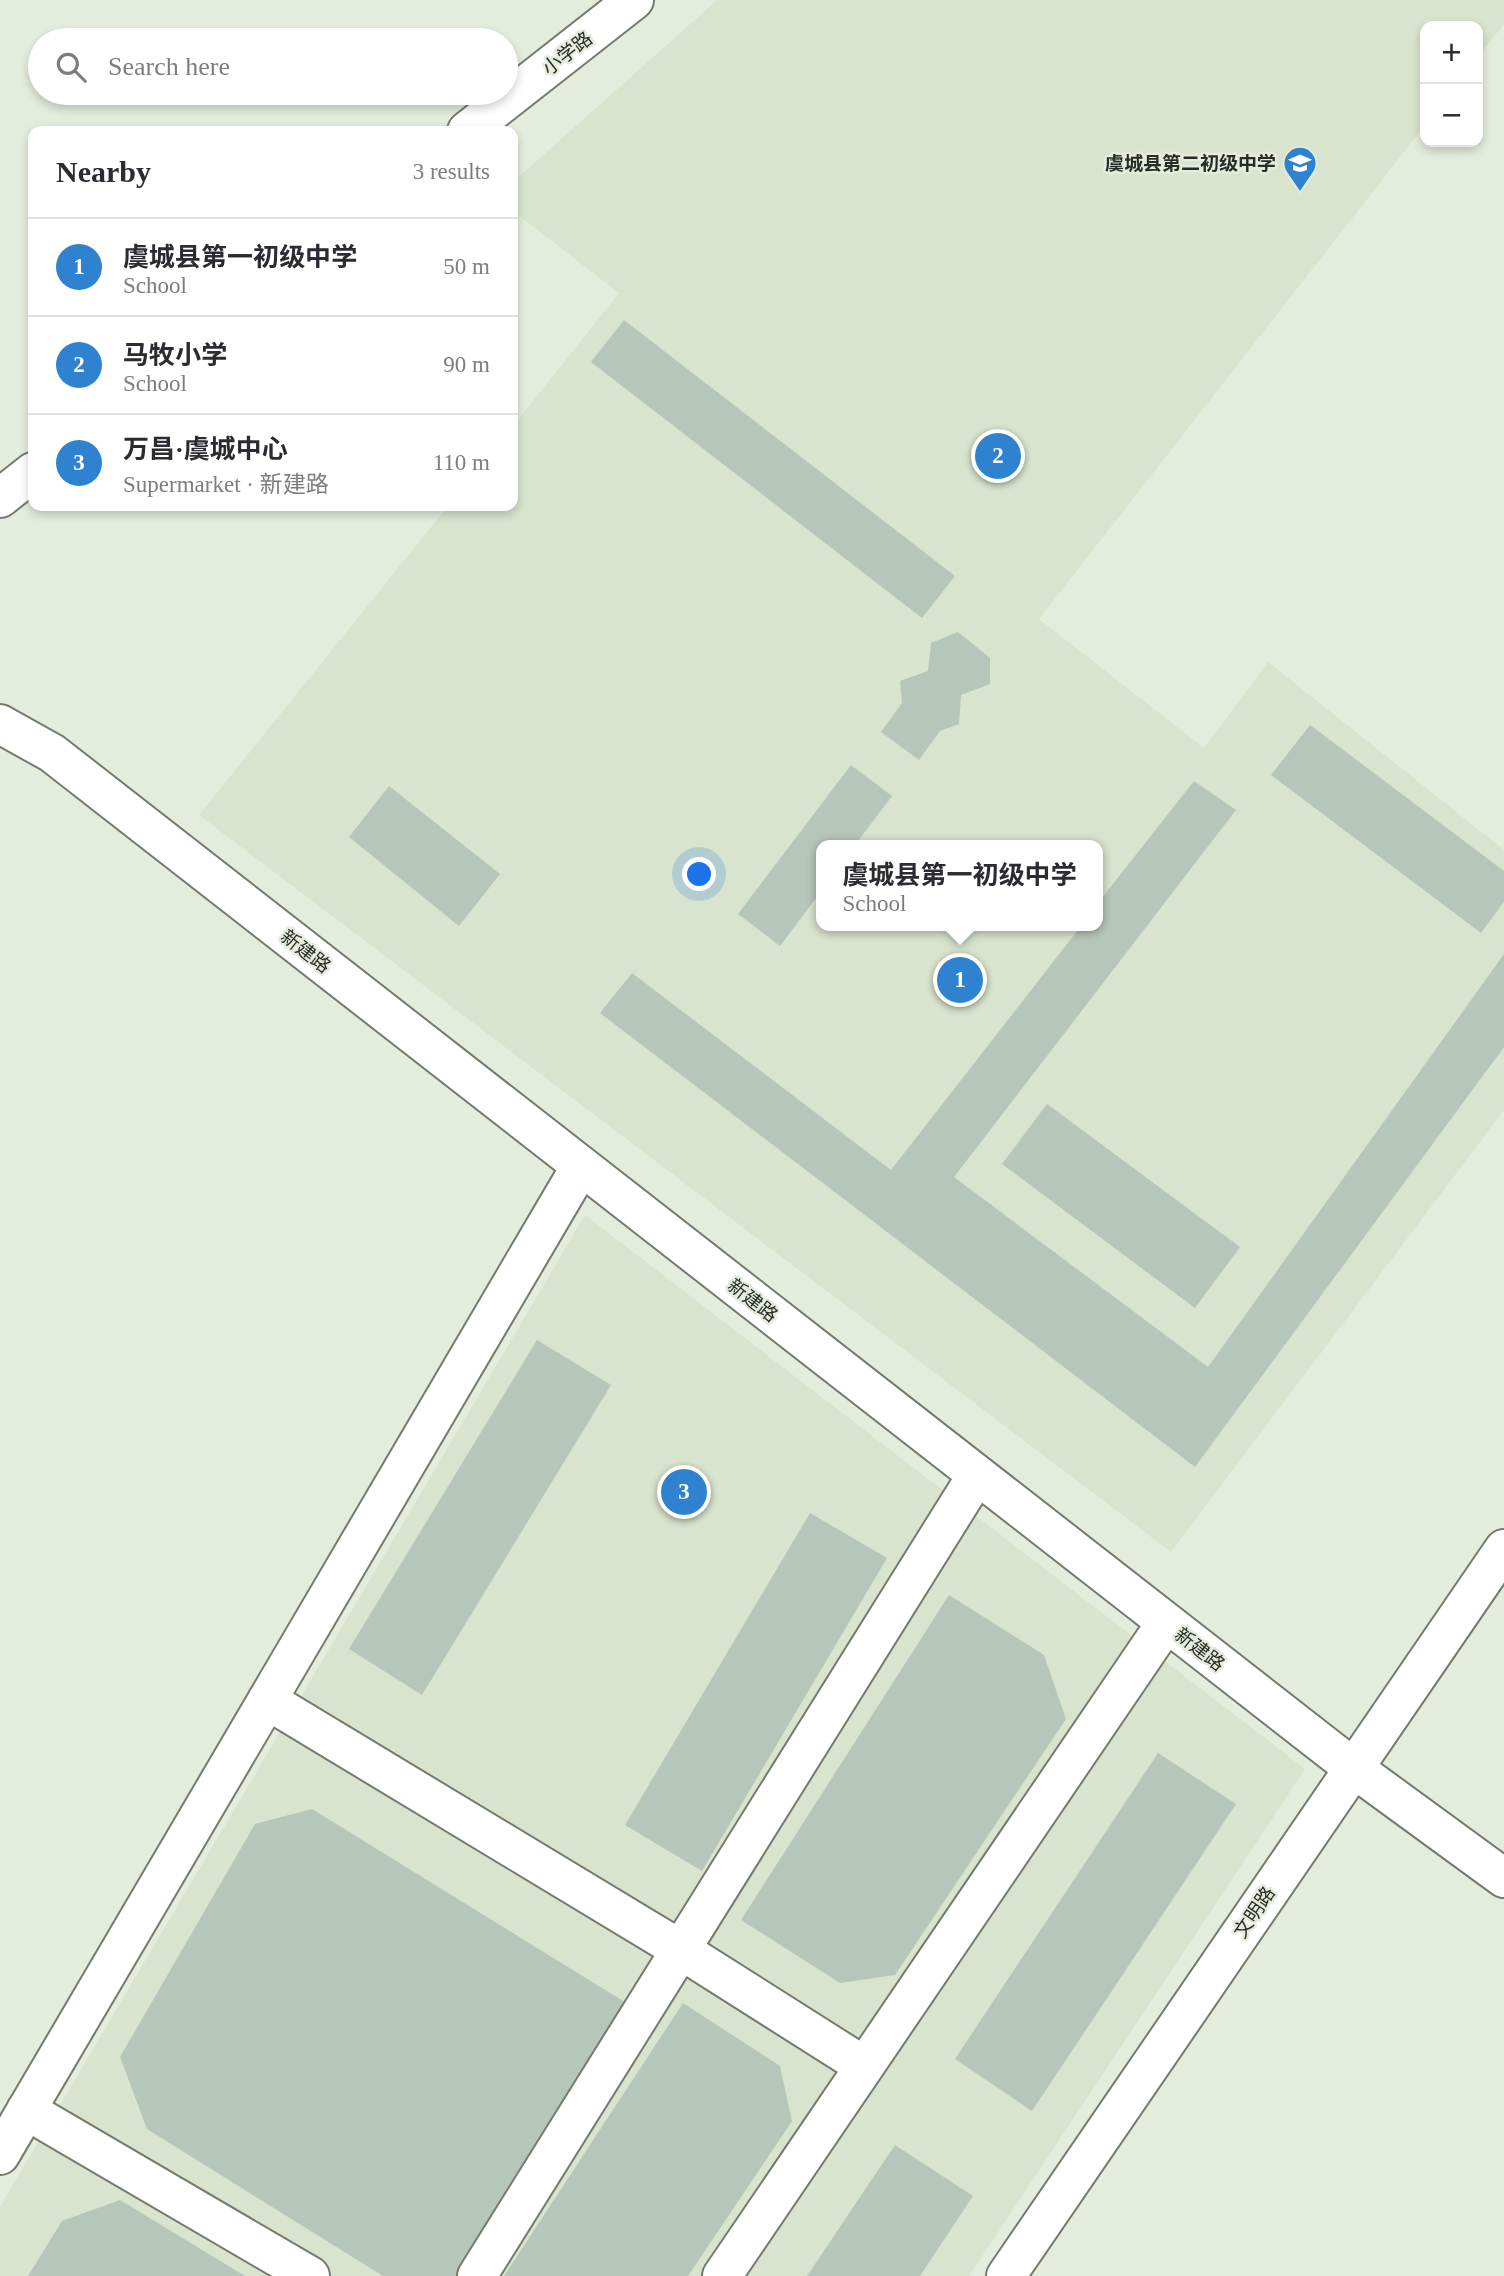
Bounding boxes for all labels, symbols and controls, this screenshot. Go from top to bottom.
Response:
map controls [1420,21,1483,147]
button: + [1420,21,1483,84]
search box [28,28,518,105]
street label: 小学路 [538,28,596,79]
icon: search [52,48,90,86]
text: Search here [108,52,230,81]
button: − [1420,84,1483,147]
school or university icon: 虞城县第二初级中学 [1281,144,1319,193]
place label: 虞城县第二初级中学 [1105,153,1276,174]
text: Nearby [56,155,151,188]
text: 3 results [413,159,490,184]
text: 虞城县第一初级中学 [123,243,357,272]
text: 1 [73,254,85,279]
text: 50 m [443,254,490,279]
text: School [123,273,187,298]
text: 马牧小学 [123,341,227,370]
text: 2 [73,352,85,377]
text: 90 m [443,352,490,377]
text: School [123,371,187,396]
pin: 2 [975,430,1021,482]
text: 万昌·虞城中心 [123,435,288,464]
text: 3 [73,450,85,475]
text: 110 m [433,450,490,475]
text: Supermarket · 新建路 [123,472,329,497]
popup [816,840,1103,931]
your location [682,857,716,891]
text: 虞城县第一初级中学 [842,861,1077,890]
text: School [842,891,906,916]
street label: 新建路 [277,926,335,977]
pin: 1 [937,954,983,1006]
street label: 新建路 [724,1275,782,1326]
pin: 3 [661,1466,707,1518]
street label: 新建路 [1171,1624,1229,1675]
street label: 文明路 [1230,1883,1279,1942]

